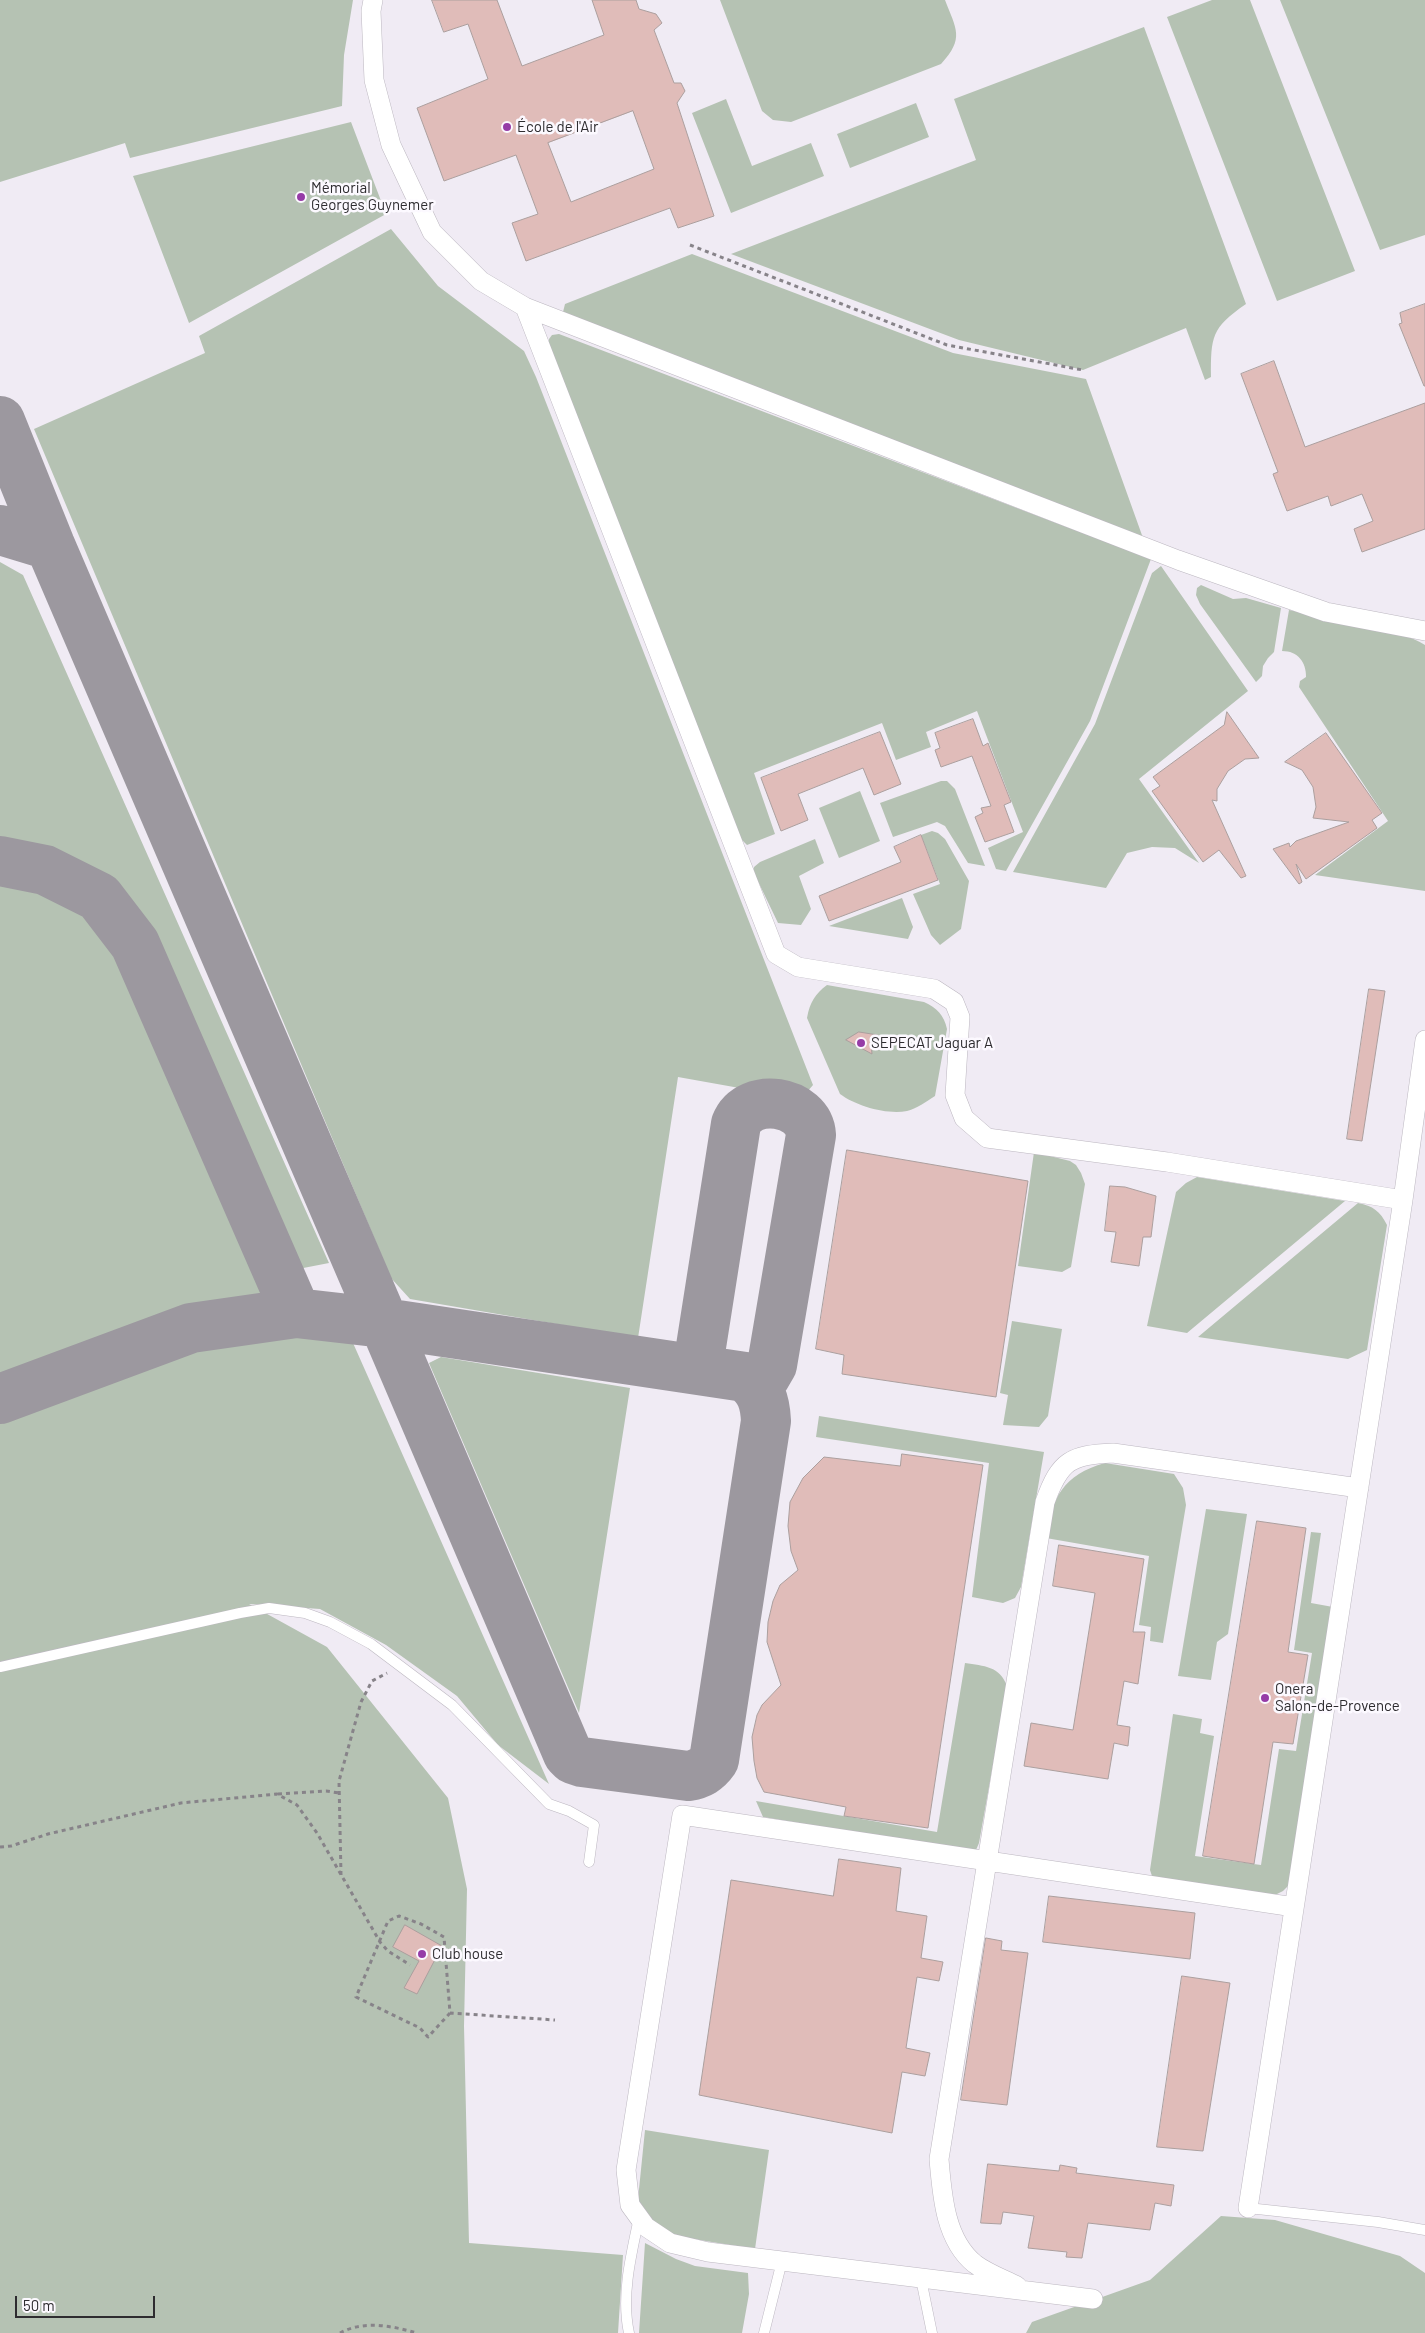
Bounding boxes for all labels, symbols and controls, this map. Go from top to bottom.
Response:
place label: École de l'Air [517,118,599,136]
marker: École de l'Air [501,121,513,133]
place label: Mémorial Georges Guynemer [311,179,434,214]
marker: Mémorial Georges Guynemer [295,191,307,203]
place label: SEPECAT Jaguar A [871,1034,993,1052]
marker: SEPECAT Jaguar A [855,1037,867,1049]
place label: Onera Salon-de-Provence [1275,1680,1400,1715]
marker: Onera Salon-de-Provence [1259,1692,1271,1704]
place label: Club house [432,1945,503,1963]
marker: Club house [416,1948,428,1960]
scale bar [18,2286,158,2318]
text: 50 m [23,2296,55,2314]

